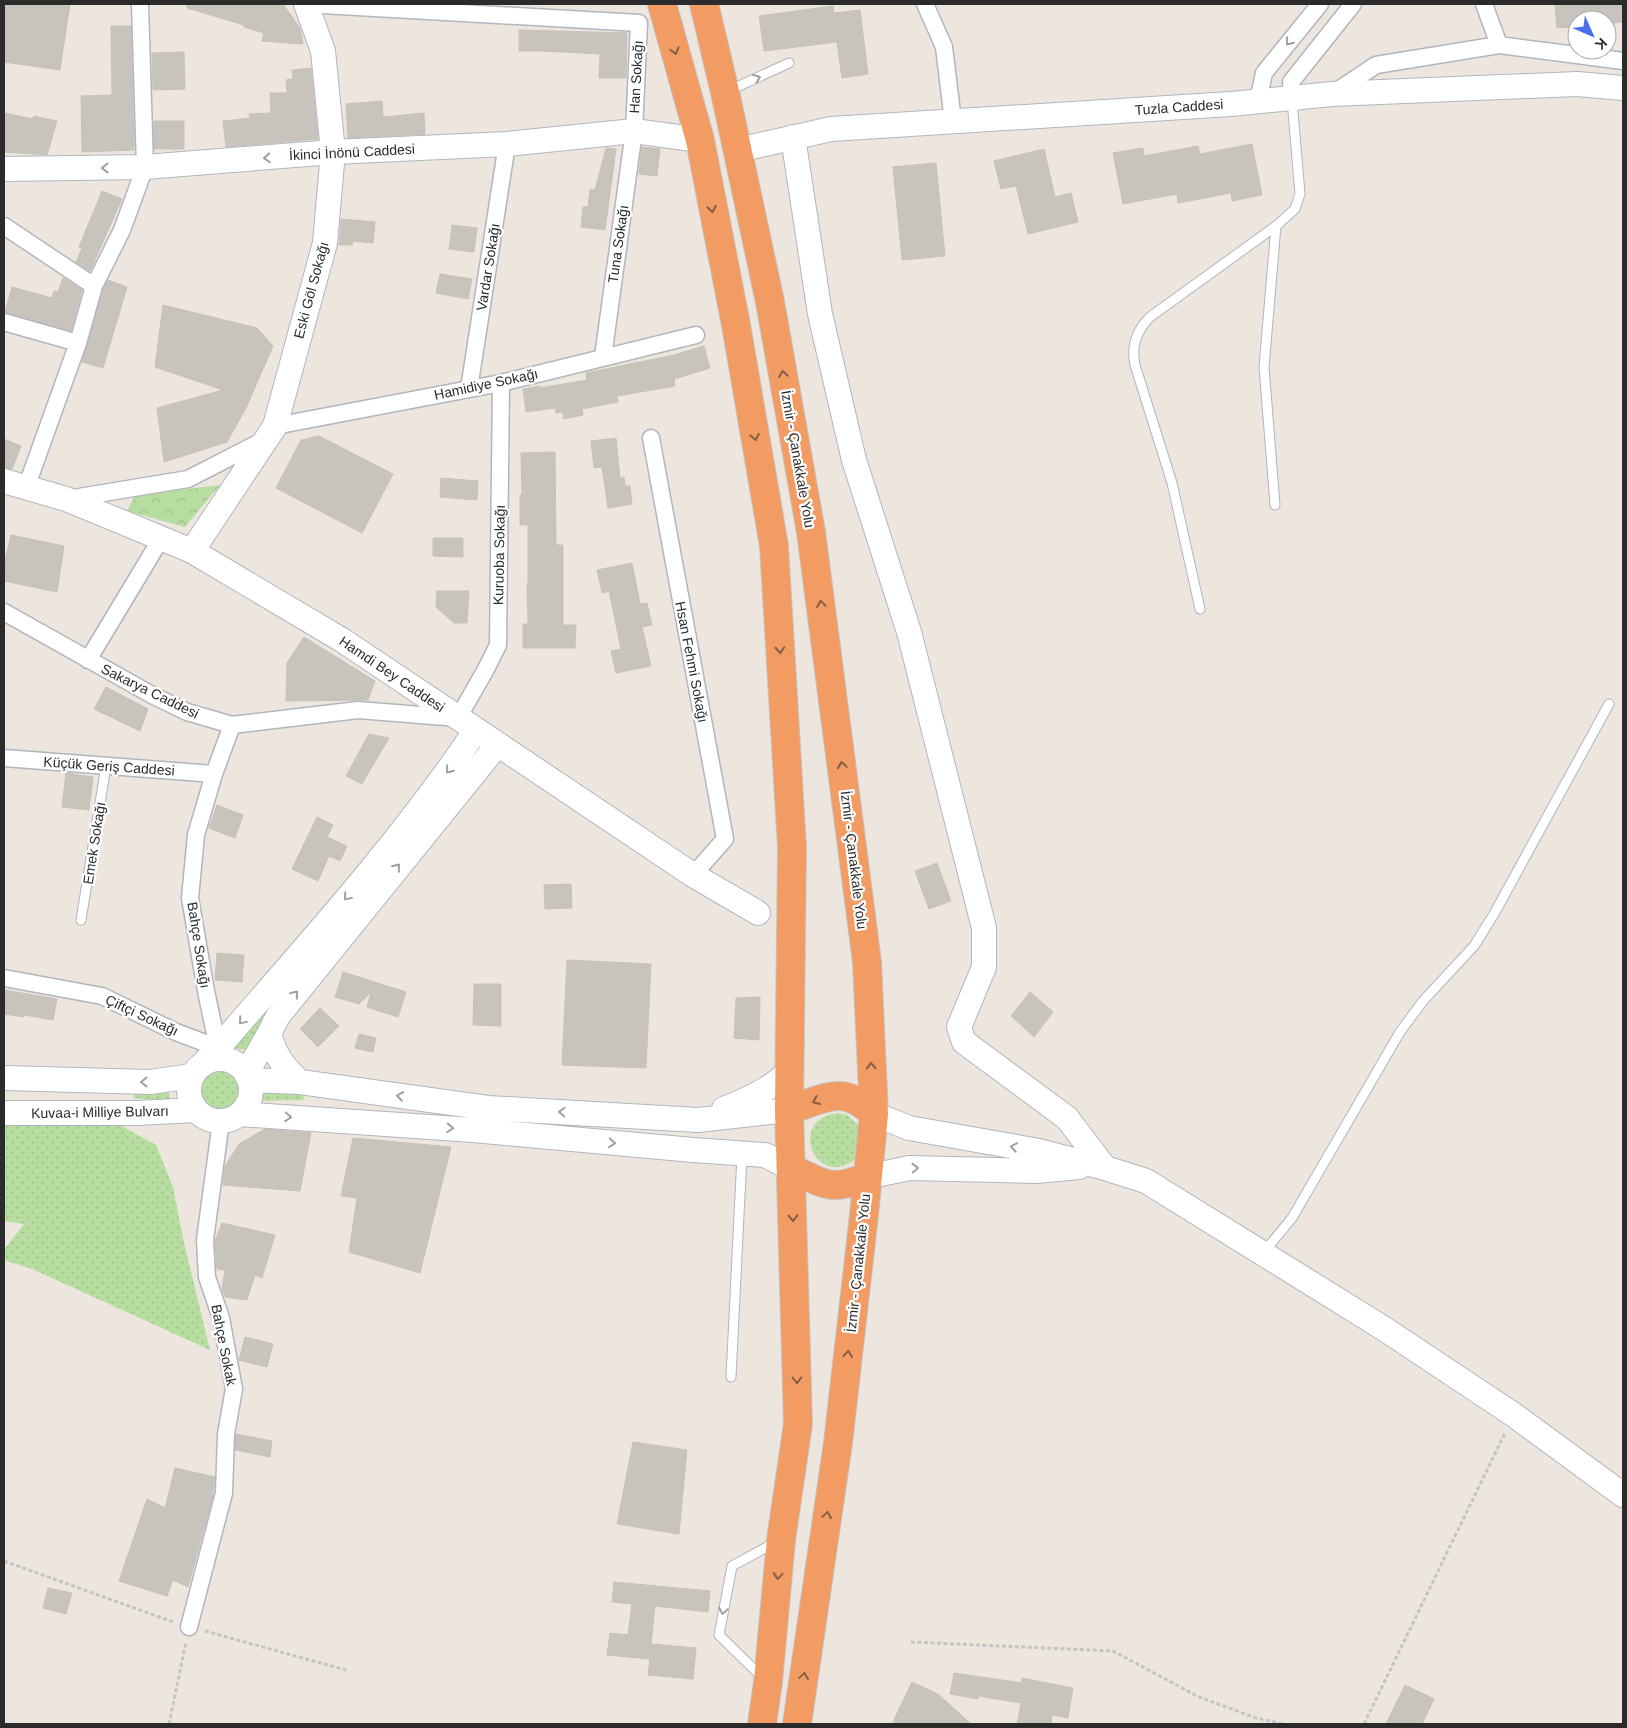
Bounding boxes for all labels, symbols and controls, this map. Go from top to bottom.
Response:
north arrow [1567,10,1617,60]
text: K [1592,35,1610,53]
one-way arrow [1286,36,1295,45]
street label: Han Sokağı [626,40,646,114]
one-way arrow [669,46,679,54]
one-way arrow [752,73,761,84]
street label: Tuzla Caddesi [1134,96,1224,118]
street label: İkinci İnönü Caddesi [289,140,415,163]
one-way arrow [262,152,270,163]
one-way arrow [100,163,108,173]
street label: Tuna Sokağı [605,204,631,284]
one-way arrow [707,204,717,213]
street label: Vardar Sokağı [473,222,503,312]
street label: Eski Göl Sokağı [290,240,332,340]
street label: Hamidiye Sokağı [433,365,539,403]
one-way arrow [778,370,788,379]
street label: İzmir - Çanakkale Yolu [778,389,819,529]
one-way arrow [749,433,759,442]
street label: Kuruoba Sokağı [490,505,508,605]
one-way arrow [816,599,827,607]
street label: Hsan Fehmi Sokağı [672,600,712,724]
street label: Hamdi Bey Caddesi [336,633,448,715]
one-way arrow [774,647,785,655]
street label: Sakarya Caddesi [99,660,201,722]
street label: Küçük Geriş Caddesi [43,753,175,779]
one-way arrow [837,761,848,769]
one-way arrow [446,764,454,773]
street label: İzmir - Çanakkale Yolu [838,790,871,930]
street label: Emek Sokağı [80,801,108,885]
one-way arrow [392,864,400,873]
one-way arrow [344,891,353,900]
street label: Bahçe Sokağı [184,901,214,989]
one-way arrow [290,990,299,999]
street label: Çiftçi Sokağı [103,991,181,1039]
one-way arrow [239,1015,248,1024]
one-way arrow [866,1061,877,1069]
one-way arrow [140,1077,148,1087]
one-way arrow [396,1091,404,1102]
one-way arrow [813,1094,822,1104]
street label: Kuvaa-i Milliye Bulvarı [31,1103,169,1121]
one-way arrow [557,1107,565,1118]
one-way arrow [285,1112,293,1123]
one-way arrow [447,1123,455,1134]
one-way arrow [609,1137,617,1148]
one-way arrow [1010,1142,1019,1152]
one-way arrow [912,1163,919,1173]
street label: İzmir - Çanakkale Yolu [842,1193,873,1333]
one-way arrow [788,1214,798,1222]
street label: Bahçe Sokak [208,1303,240,1388]
one-way arrow [842,1350,853,1358]
one-way arrow [792,1376,802,1384]
one-way arrow [822,1511,832,1520]
one-way arrow [772,1572,783,1580]
one-way arrow [719,1606,729,1615]
one-way arrow [798,1672,808,1680]

